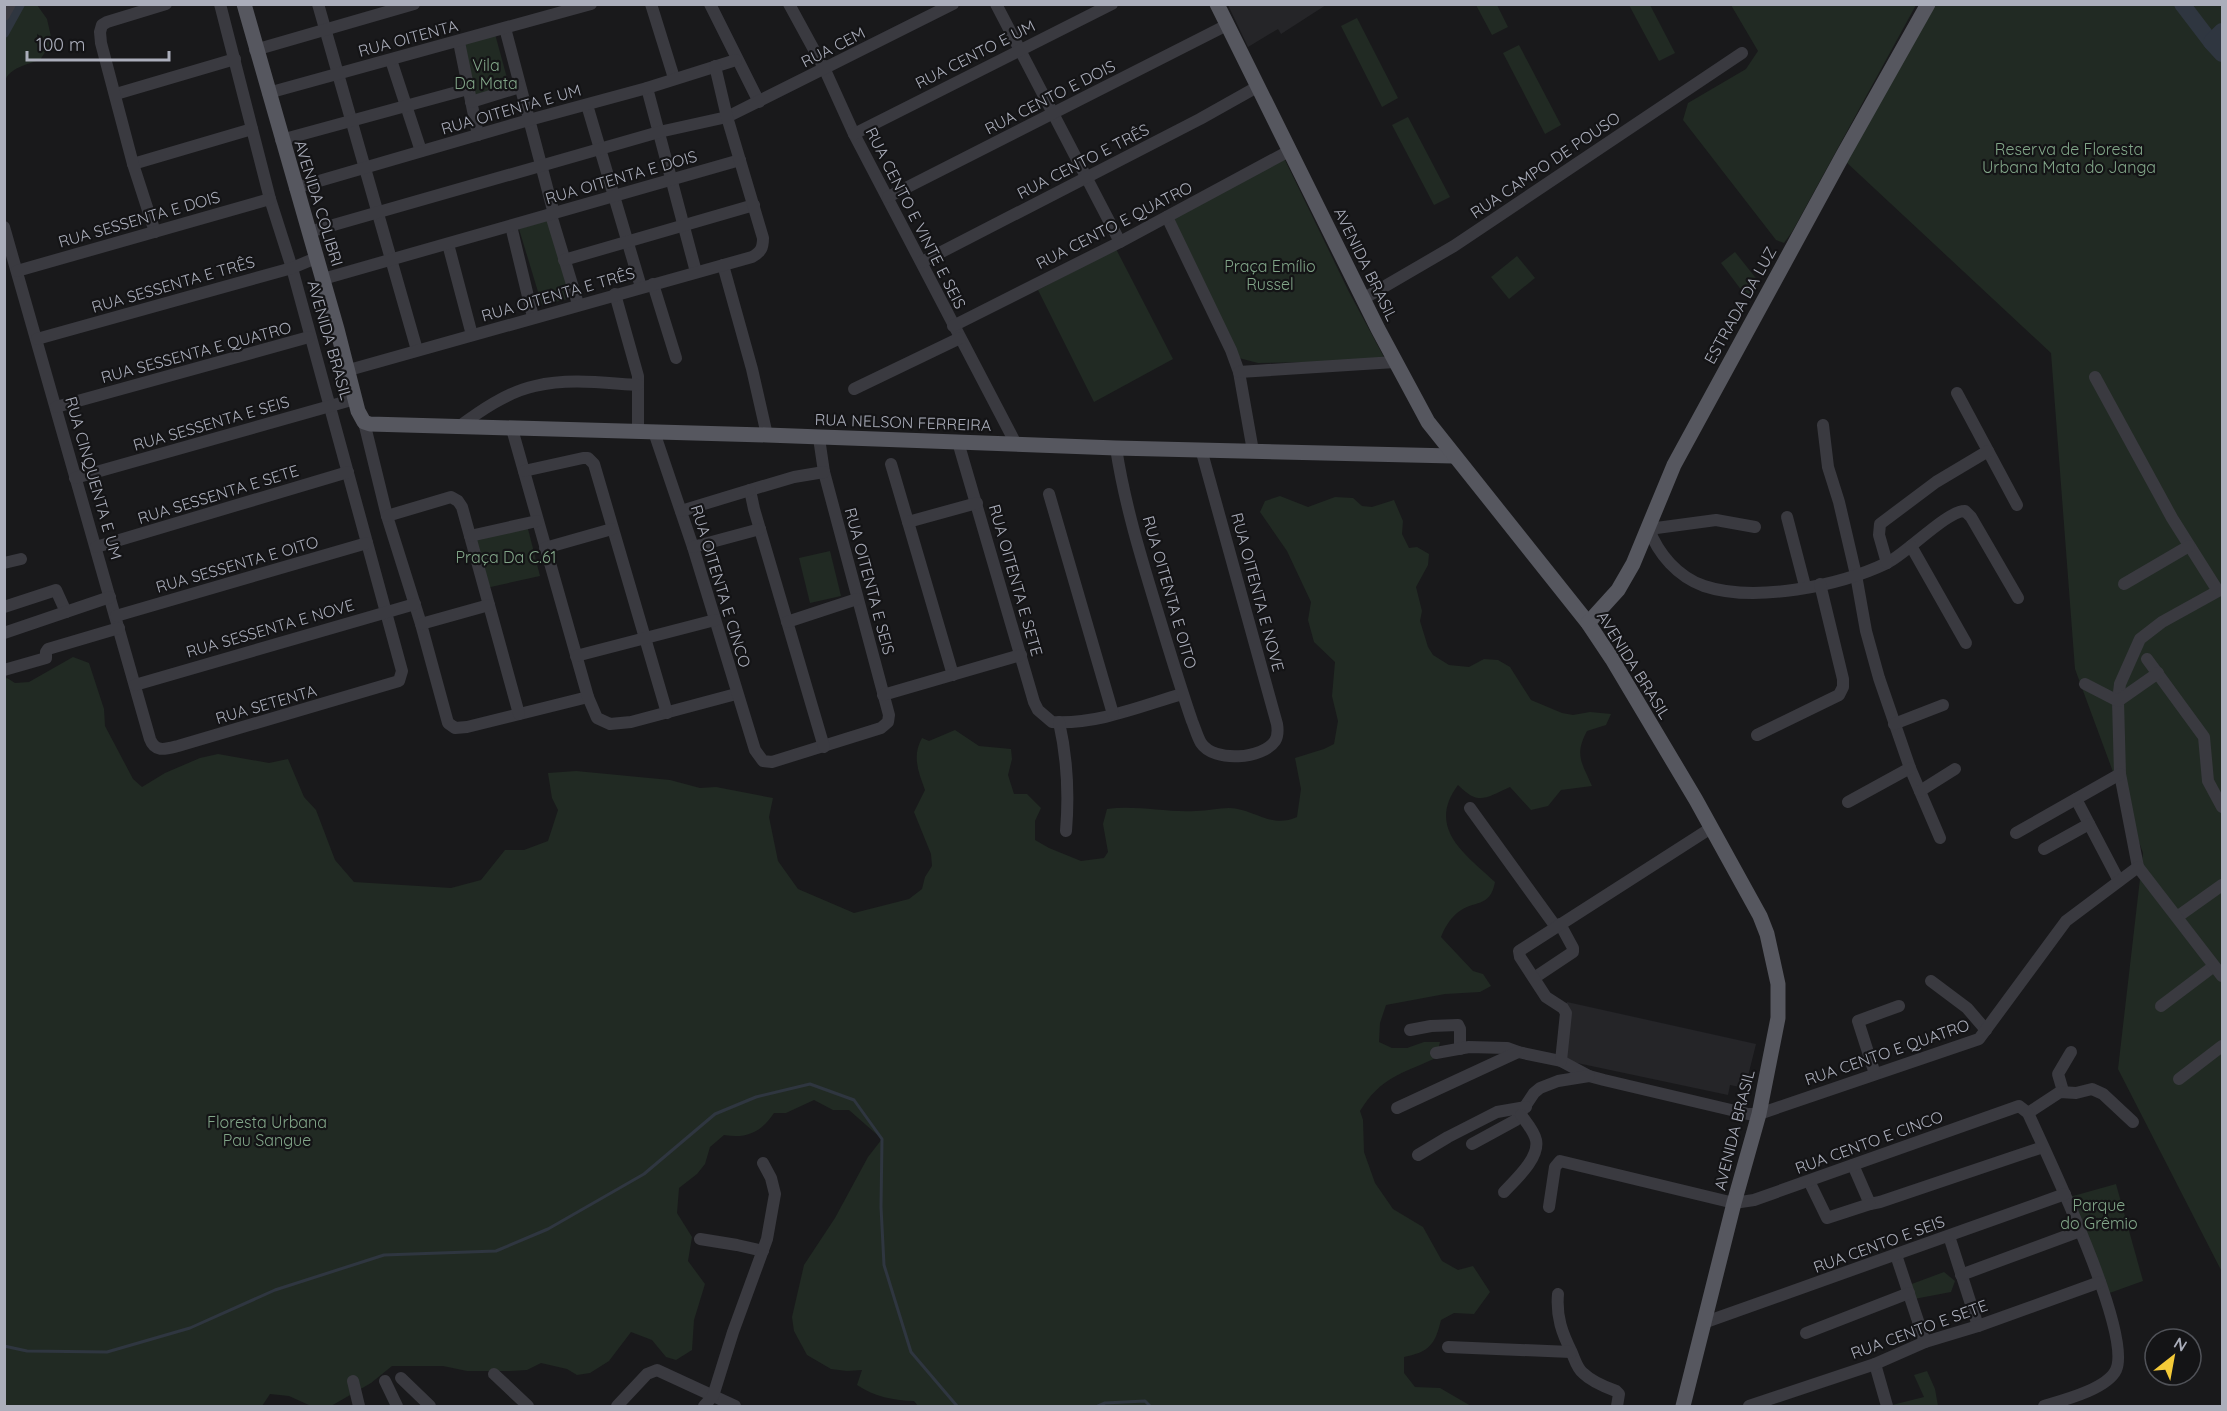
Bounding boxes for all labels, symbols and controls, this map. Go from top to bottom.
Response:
street label: RUA OITENTA [356,15,460,61]
street label: RUA CENTO E UM [912,15,1038,93]
street label: RUA CEM [798,22,868,72]
scale bar [27,24,170,62]
text: 100 m [36,33,85,56]
park label: Vila Da Mata [454,55,518,93]
street label: RUA CENTO E DOIS [981,55,1119,139]
street label: RUA OITENTA E UM [439,79,583,139]
street label: RUA CAMPO DE POUSO [1466,107,1624,223]
street label: RUA CENTO E TRÊS [1014,119,1152,203]
street label: RUA CENTO E VINTE E SEIS [861,124,971,312]
street label: AVENIDA COLIBRI [290,138,348,268]
park label: Reserva de Floresta Urbana Mata do Janga [1982,139,2156,177]
street label: RUA OITENTA E DOIS [543,146,699,208]
street label: RUA CENTO E QUATRO [1032,177,1196,273]
street label: RUA SESSENTA E DOIS [56,186,222,252]
street label: AVENIDA BRASIL [1330,204,1402,324]
street label: ESTRADA DA LUZ [1699,243,1781,367]
street label: RUA SESSENTA E TRÊS [89,251,257,317]
park label: Praça Emílio Russel [1224,256,1316,294]
street label: RUA OITENTA E TRÊS [479,263,637,325]
street label: AVENIDA BRASIL [303,278,357,403]
street label: RUA SESSENTA E QUATRO [99,317,293,387]
street label: RUA SESSENTA E SEIS [131,391,291,455]
street label: RUA CINQUENTA E UM [61,394,127,562]
street label: RUA NELSON FERREIRA [814,409,992,435]
street label: RUA SESSENTA E SETE [135,460,301,528]
street label: RUA OITENTA E CINCO [687,502,755,670]
street label: RUA OITENTA E SETE [985,502,1047,658]
street label: RUA OITENTA E SEIS [841,505,899,657]
street label: RUA OITENTA E NOVE [1227,510,1289,674]
street label: RUA OITENTA E OITO [1139,513,1201,671]
street label: RUA SESSENTA E OITO [153,531,321,597]
park label: Praça Da C.61 [456,547,556,567]
street label: RUA SESSENTA E NOVE [184,594,356,662]
street label: AVENIDA BRASIL [1593,607,1675,723]
street label: RUA SETENTA [213,680,319,728]
street label: RUA CENTO E QUATRO [1802,1014,1972,1090]
street label: AVENIDA BRASIL [1709,1067,1759,1192]
street label: RUA CENTO E CINCO [1792,1106,1946,1178]
park label: Floresta Urbana Pau Sangue [207,1112,327,1150]
park label: Parque do Grêmio [2060,1195,2138,1233]
street label: RUA CENTO E SEIS [1811,1211,1947,1277]
street label: RUA CENTO E SETE [1848,1295,1990,1363]
north arrow [2143,1327,2203,1387]
text: N [2171,1333,2191,1356]

